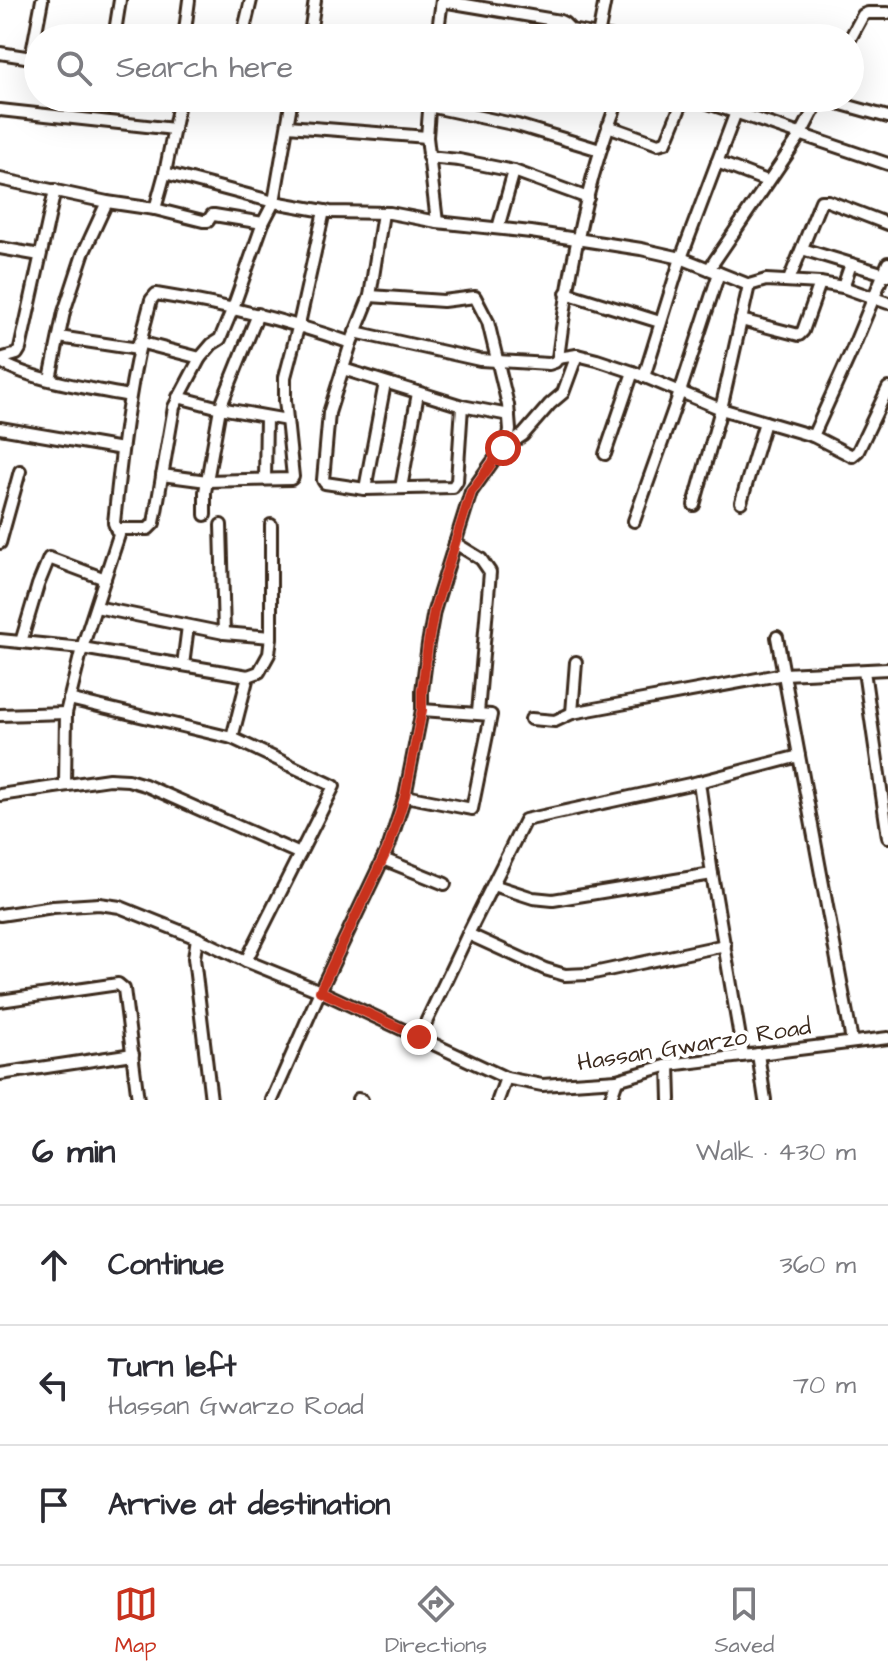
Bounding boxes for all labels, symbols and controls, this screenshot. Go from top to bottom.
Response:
search box [24,24,864,112]
icon: search [52,46,96,90]
text: Search here [116,47,293,89]
route start [485,430,521,466]
street label: Hassan Gwarzo Road [575,1010,813,1080]
route end [401,1019,437,1055]
text: 6 min [32,1128,116,1176]
text: Walk · 430 m [696,1134,856,1170]
icon: ahead [32,1243,76,1287]
text: Continue [108,1244,224,1286]
text: 360 m [779,1247,856,1283]
text: Turn left [108,1346,236,1388]
icon: left [32,1363,76,1407]
text: 70 m [793,1367,856,1403]
text: Hassan Gwarzo Road [108,1388,364,1424]
icon: arrive [32,1483,76,1527]
text: Arrive at destination [108,1484,390,1526]
tab: Map [114,1582,158,1661]
tab: Directions [385,1582,487,1661]
tab: Saved [714,1582,774,1661]

